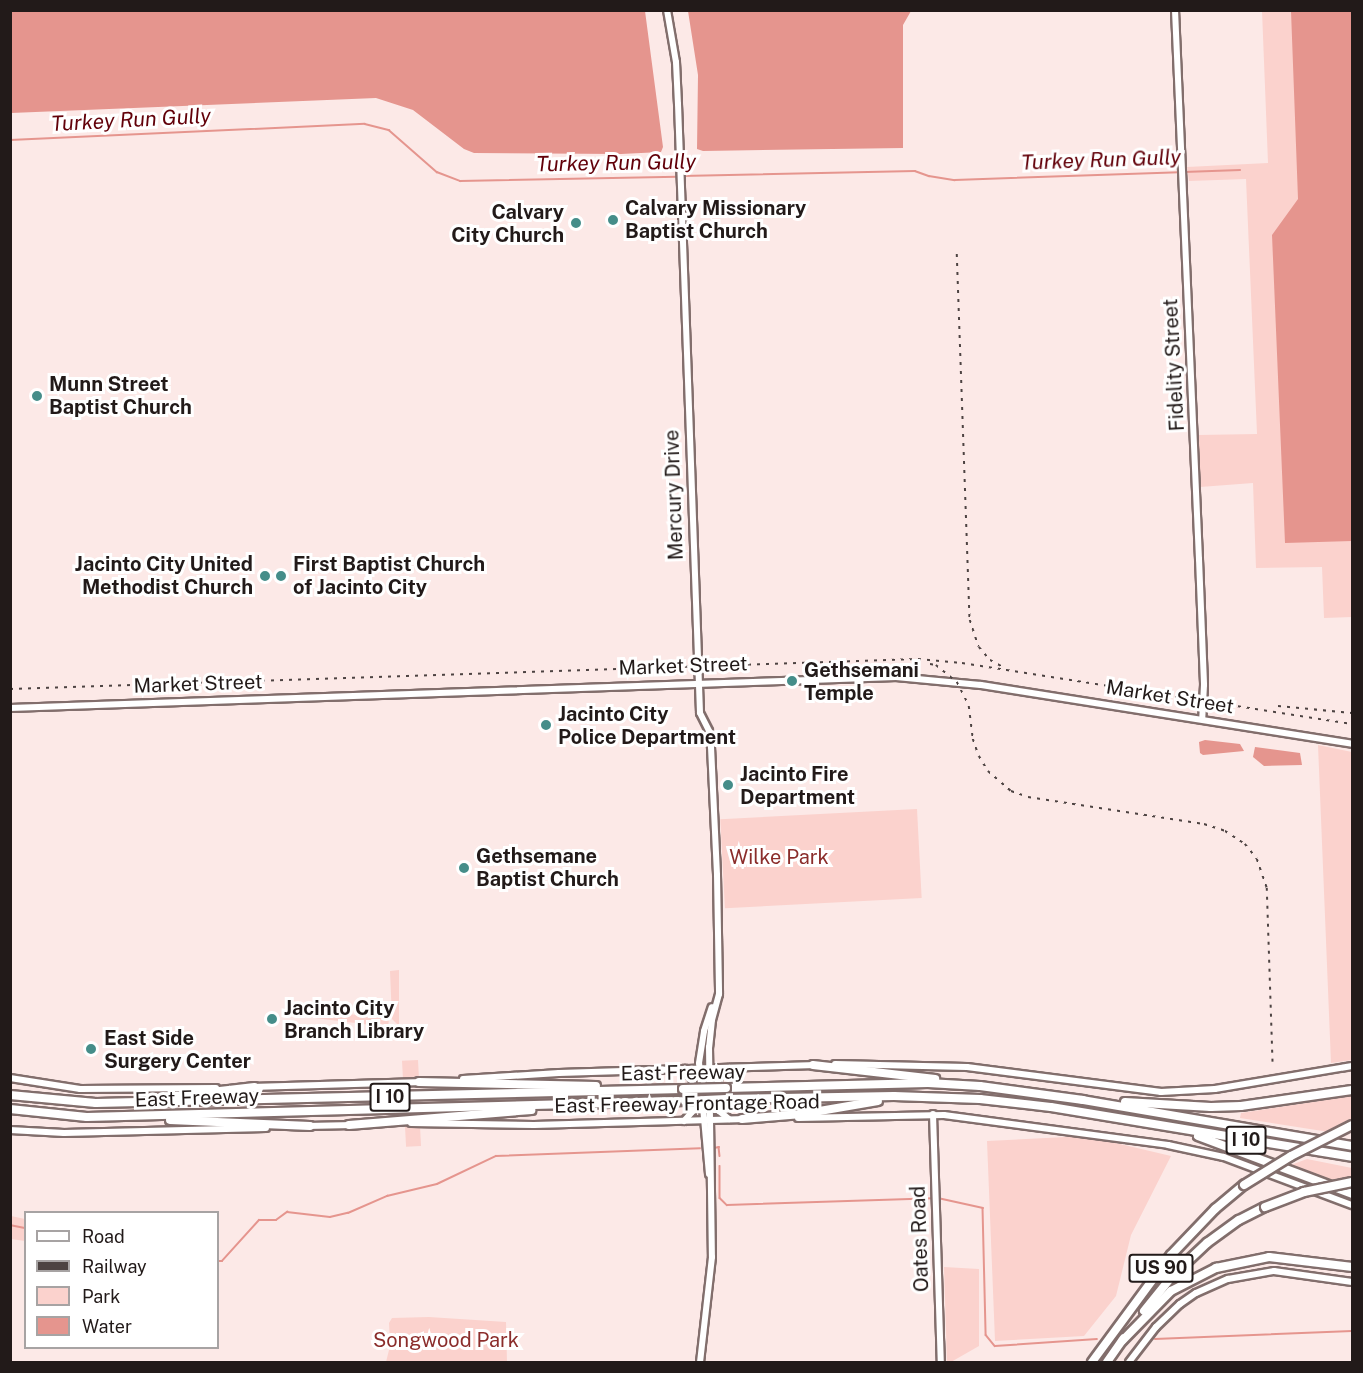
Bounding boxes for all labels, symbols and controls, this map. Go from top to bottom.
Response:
water label: Turkey Run Gully [50,103,212,137]
water label: Turkey Run Gully [1021,145,1181,175]
water label: Turkey Run Gully [536,149,696,177]
place label: Calvary Missionary Baptist Church [625,196,806,243]
place label: Calvary City Church [451,200,564,247]
marker: Calvary Missionary Baptist Church [606,213,620,227]
marker: Calvary City Church [569,216,583,230]
street label: Fidelity Street [1159,298,1189,432]
place label: Munn Street Baptist Church [49,372,192,419]
marker: Munn Street Baptist Church [30,389,44,403]
street label: Mercury Drive [660,429,688,561]
place label: Jacinto City United Methodist Church [75,552,253,599]
place label: First Baptist Church of Jacinto City [293,552,485,599]
marker: Jacinto City United Methodist Church [258,569,272,583]
marker: First Baptist Church of Jacinto City [274,569,288,583]
street label: Market Street [618,652,748,680]
place label: Gethsemani Temple [804,658,919,705]
street label: Market Street [133,670,263,698]
marker: Gethsemani Temple [785,674,799,688]
street label: Market Street [1104,675,1236,719]
place label: Jacinto City Police Department [558,702,736,749]
marker: Jacinto City Police Department [539,718,553,732]
place label: Jacinto Fire Department [740,762,855,809]
marker: Jacinto Fire Department [721,778,735,792]
place label: Gethsemane Baptist Church [476,844,619,891]
park label: Wilke Park [729,845,829,869]
marker: Gethsemane Baptist Church [457,861,471,875]
place label: Jacinto City Branch Library [284,996,424,1043]
marker: Jacinto City Branch Library [265,1012,279,1026]
place label: East Side Surgery Center [104,1026,251,1073]
marker: East Side Surgery Center [82,1040,100,1058]
street label: East Freeway [620,1060,746,1086]
road number: I 10 [369,1082,411,1112]
street label: East Freeway [134,1084,260,1112]
street label: East Freeway Frontage Road [554,1090,820,1118]
road number: I 10 [1225,1125,1267,1155]
street label: Oates Road [906,1186,934,1292]
legend [24,1211,219,1349]
text: Road [82,1226,125,1247]
road number: US 90 [1128,1253,1194,1283]
text: Railway [82,1256,147,1277]
text: Park [82,1286,120,1307]
text: Water [82,1316,132,1337]
park label: Songwood Park [373,1328,519,1352]

